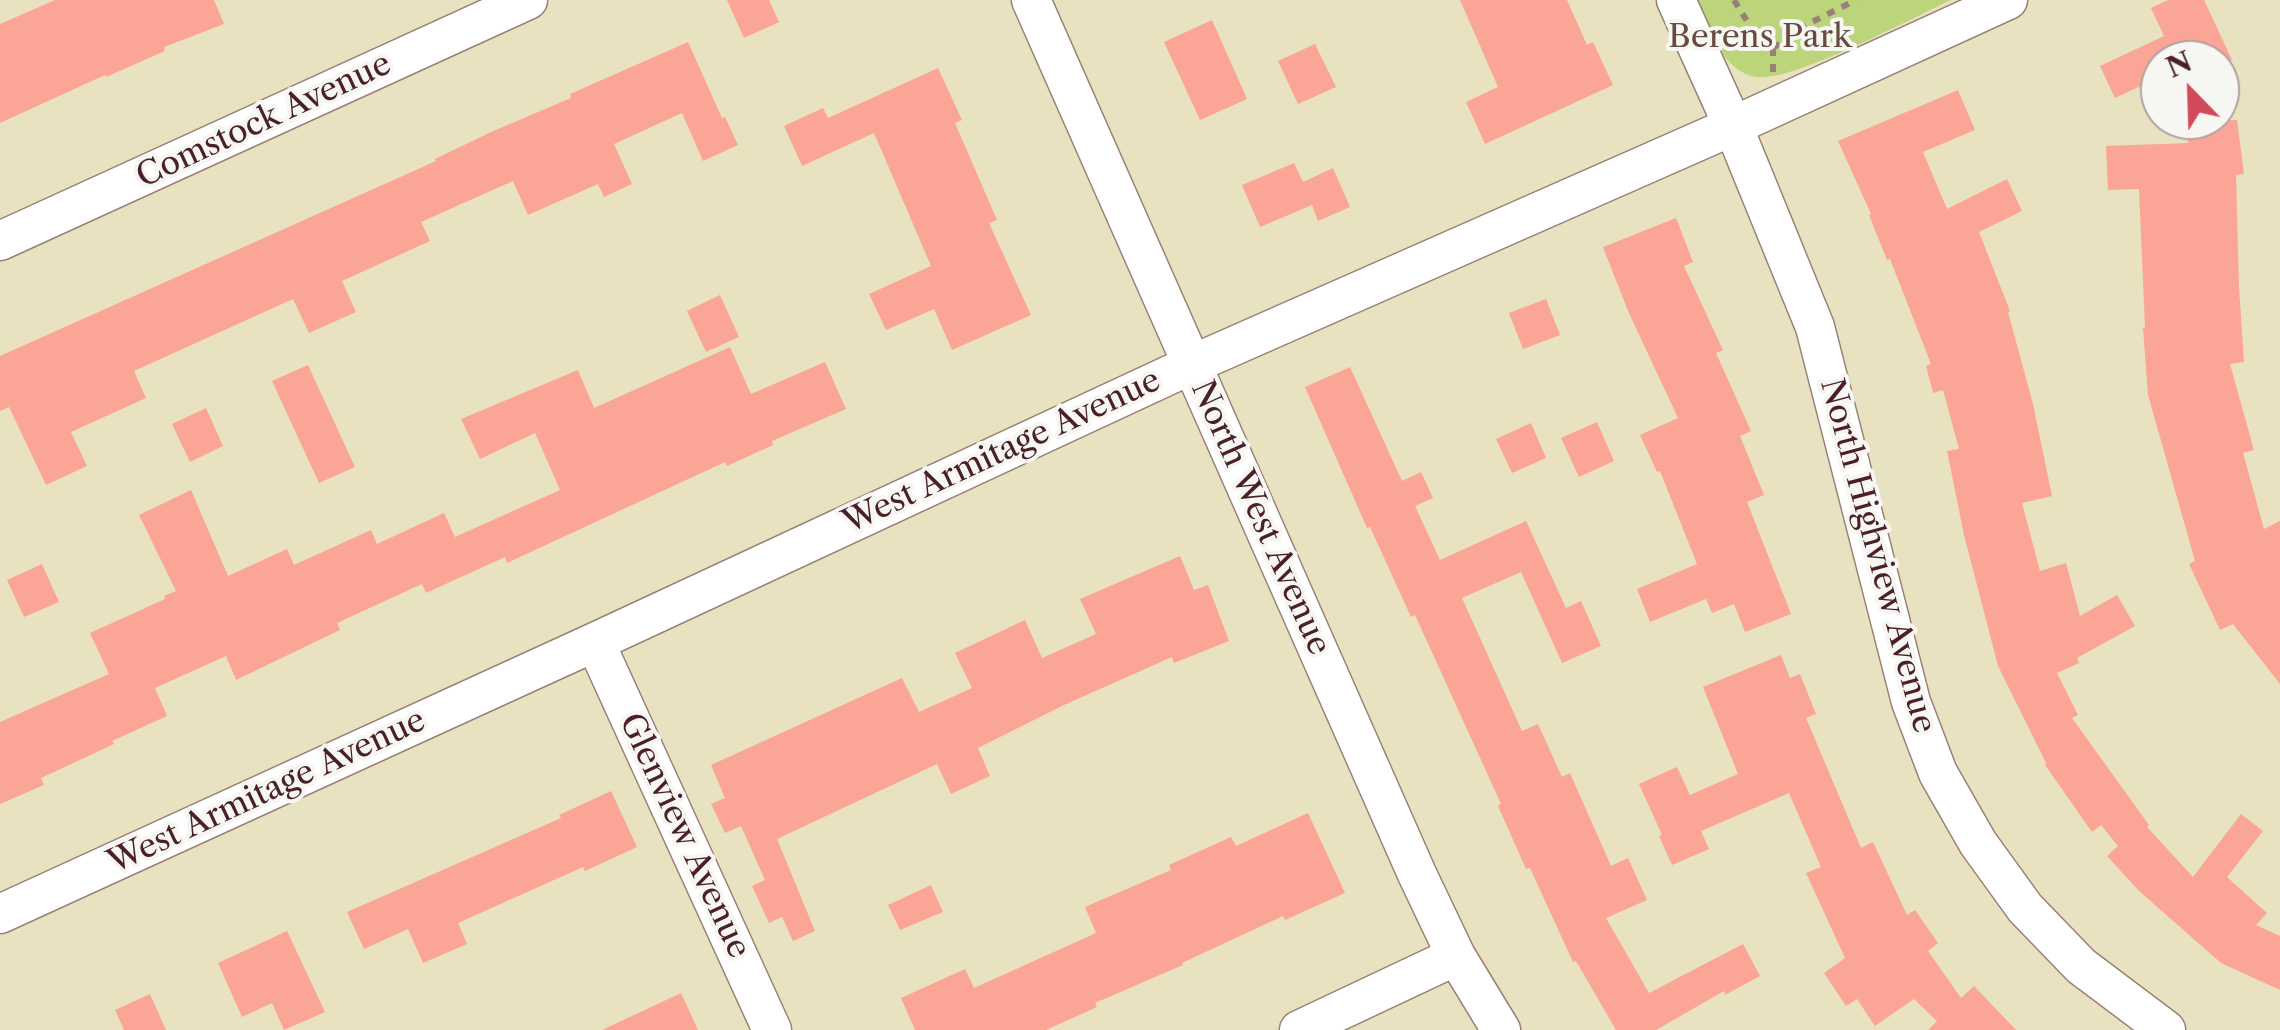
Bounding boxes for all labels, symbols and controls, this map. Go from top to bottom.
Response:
park label: Berens Park [1668,19,1852,57]
north arrow [2140,40,2240,140]
text: N [2161,44,2197,85]
street label: Comstock Avenue [131,45,397,197]
street label: West Armitage Avenue [837,362,1167,542]
street label: North West Avenue [1182,375,1338,661]
street label: North Highview Avenue [1811,375,1943,737]
street label: West Armitage Avenue [102,702,432,882]
street label: Glenview Avenue [610,708,758,964]

